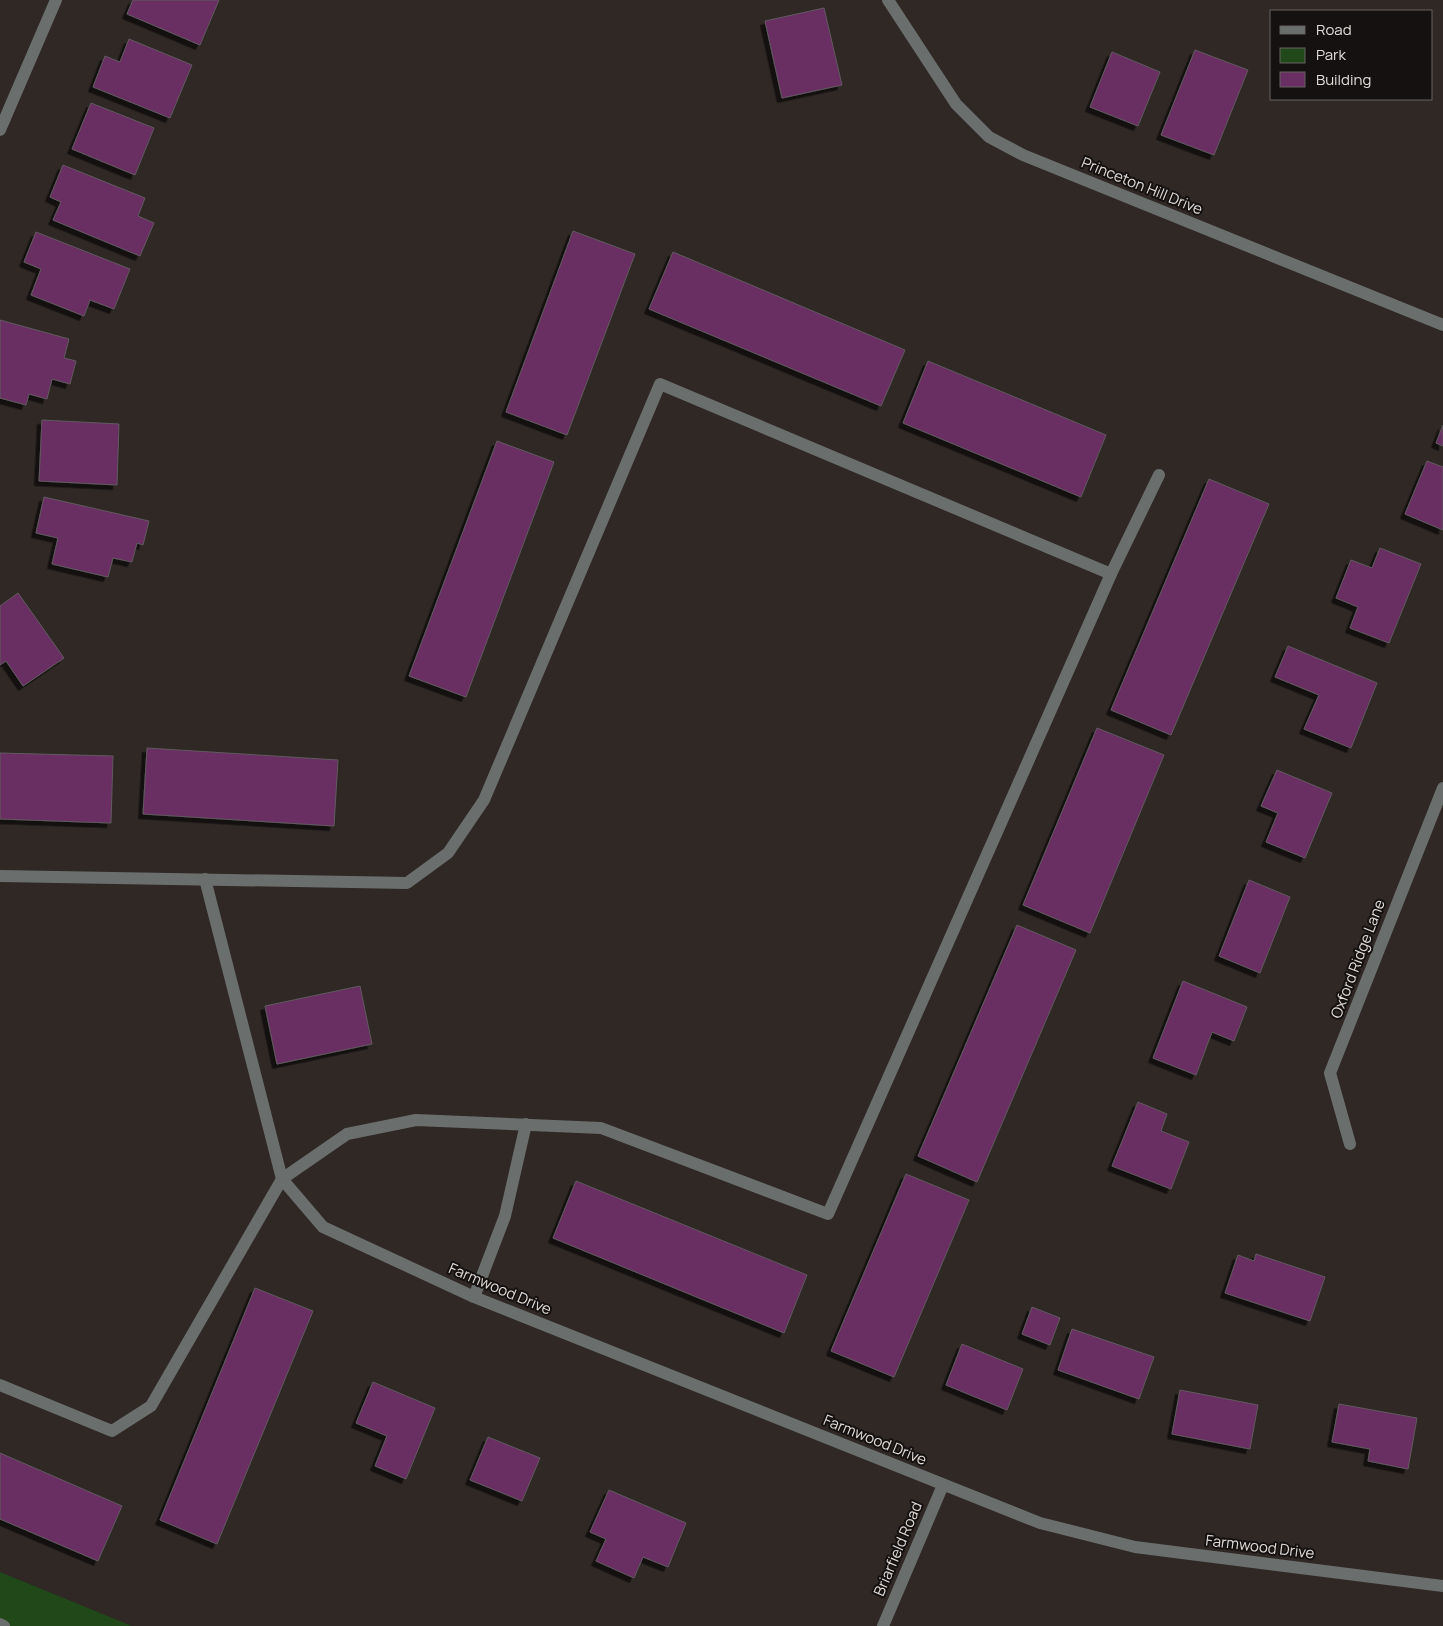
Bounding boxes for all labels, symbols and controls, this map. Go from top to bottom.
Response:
legend [1270,10,1433,100]
text: Road [1316,19,1352,40]
text: Park [1316,44,1346,65]
text: Building [1316,69,1371,90]
street label: Princeton Hill Drive [1078,152,1206,220]
street label: Oxford Ridge Lane [1325,896,1390,1021]
street label: Farmwood Drive [446,1257,555,1320]
street label: Farmwood Drive [820,1409,930,1470]
street label: Briarfield Road [868,1498,927,1599]
street label: Farmwood Drive [1204,1529,1316,1564]

